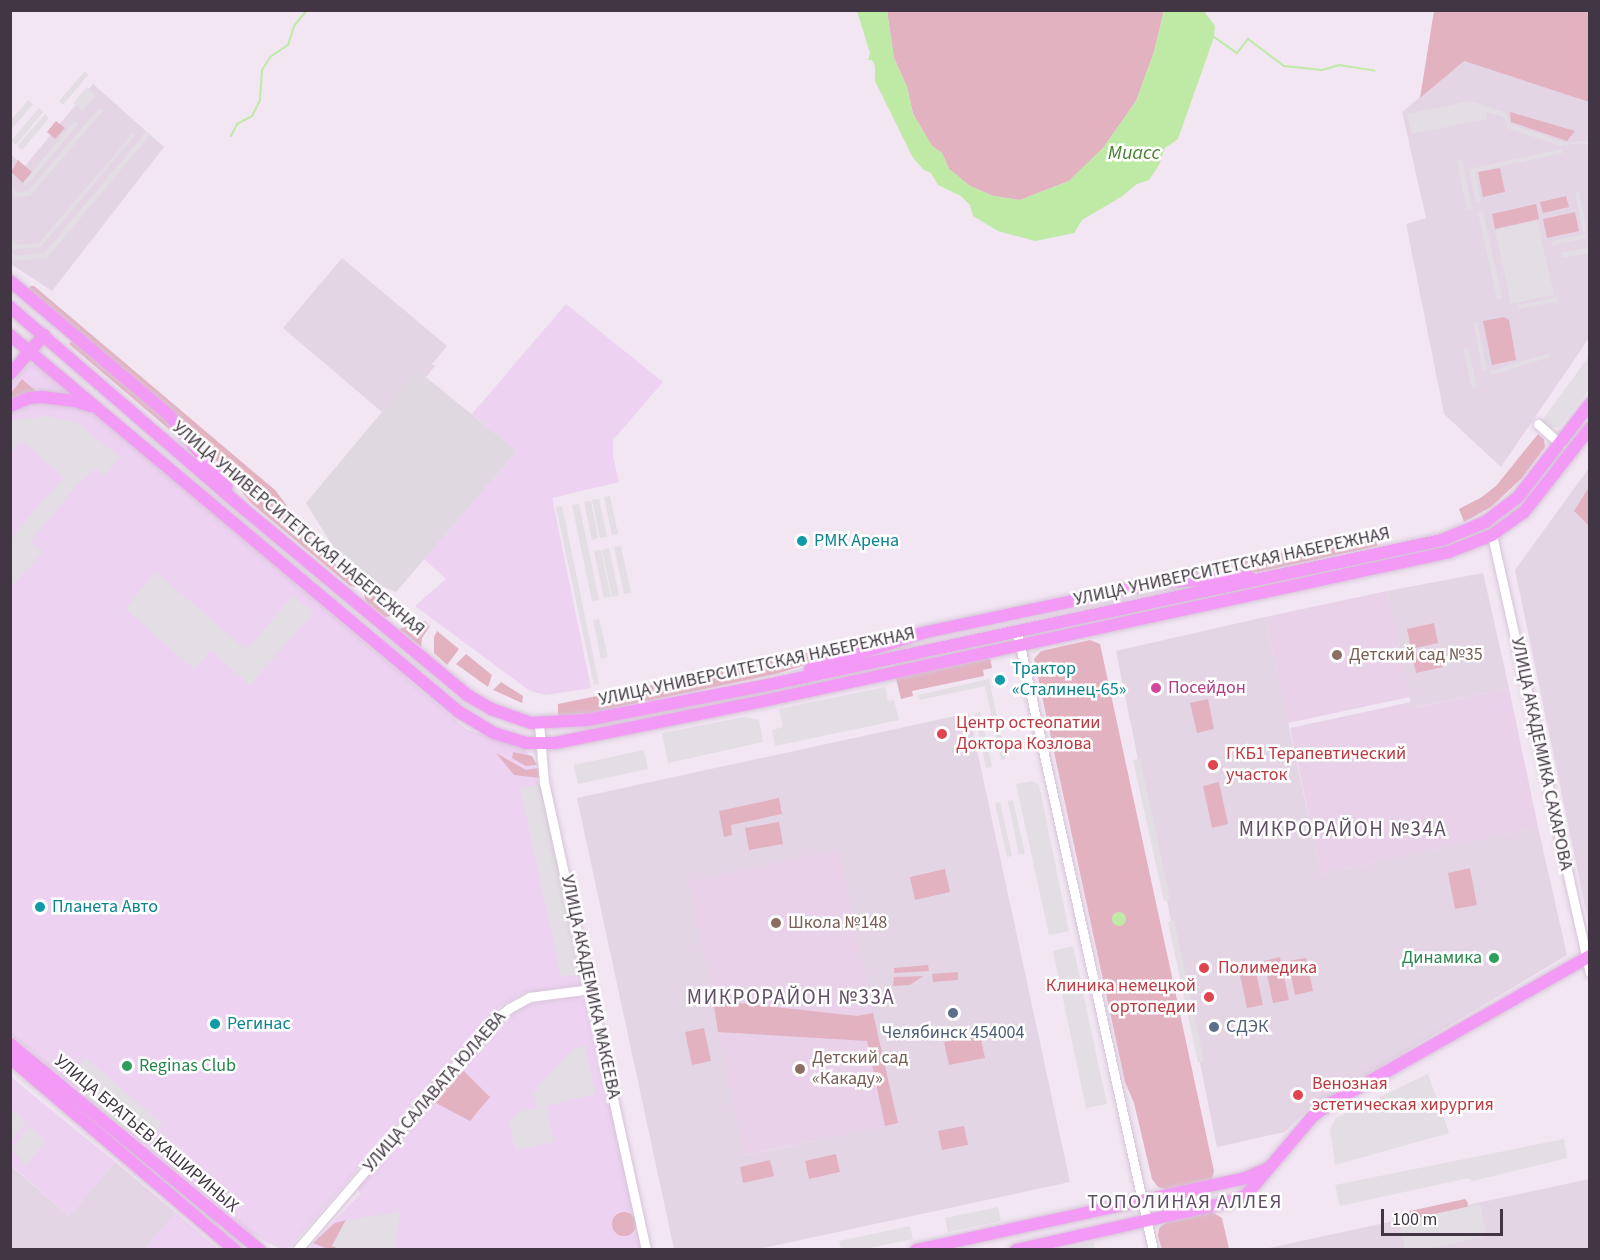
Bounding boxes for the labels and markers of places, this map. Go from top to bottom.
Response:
place label: РМК Арена [814,530,899,552]
marker: РМК Арена [795,534,809,548]
place label: Детский сад №35 [1349,644,1483,666]
marker: Детский сад №35 [1330,648,1344,662]
place label: Трактор «Сталинец-65» [1012,659,1126,702]
marker: Трактор «Сталинец-65» [993,673,1007,687]
place label: Посейдон [1168,677,1246,699]
marker: Посейдон [1149,681,1163,695]
place label: Центр остеопатии Доктора Козлова [956,713,1101,756]
marker: Центр остеопатии Доктора Козлова [933,725,951,743]
place label: ГКБ1 Терапевтический участок [1226,744,1406,786]
marker: ГКБ1 Терапевтический участок [1204,756,1222,774]
place label: Планета Авто [52,896,158,918]
marker: Планета Авто [33,900,47,914]
place label: Школа №148 [788,912,887,934]
marker: Школа №148 [769,916,783,930]
place label: Динамика [1402,947,1482,969]
marker: Динамика [1487,951,1501,965]
place label: Полимедика [1218,957,1317,979]
marker: Полимедика [1195,959,1213,977]
place label: Клиника немецкой ортопедии [1046,976,1196,1018]
marker: Клиника немецкой ортопедии [1200,988,1218,1006]
marker: Челябинск 454004 [946,1006,960,1020]
place label: Регинас [227,1013,291,1035]
place label: СДЭК [1226,1016,1268,1038]
marker: Регинас [208,1017,222,1031]
marker: СДЭК [1207,1020,1221,1034]
place label: Челябинск 454004 [882,1022,1024,1044]
place label: Детский сад «Какаду» [812,1048,908,1090]
place label: Reginas Club [139,1055,236,1077]
marker: Reginas Club [120,1059,134,1073]
marker: Детский сад «Какаду» [793,1062,807,1076]
place label: Венозная эстетическая хирургия [1312,1074,1494,1116]
marker: Венозная эстетическая хирургия [1289,1086,1307,1104]

